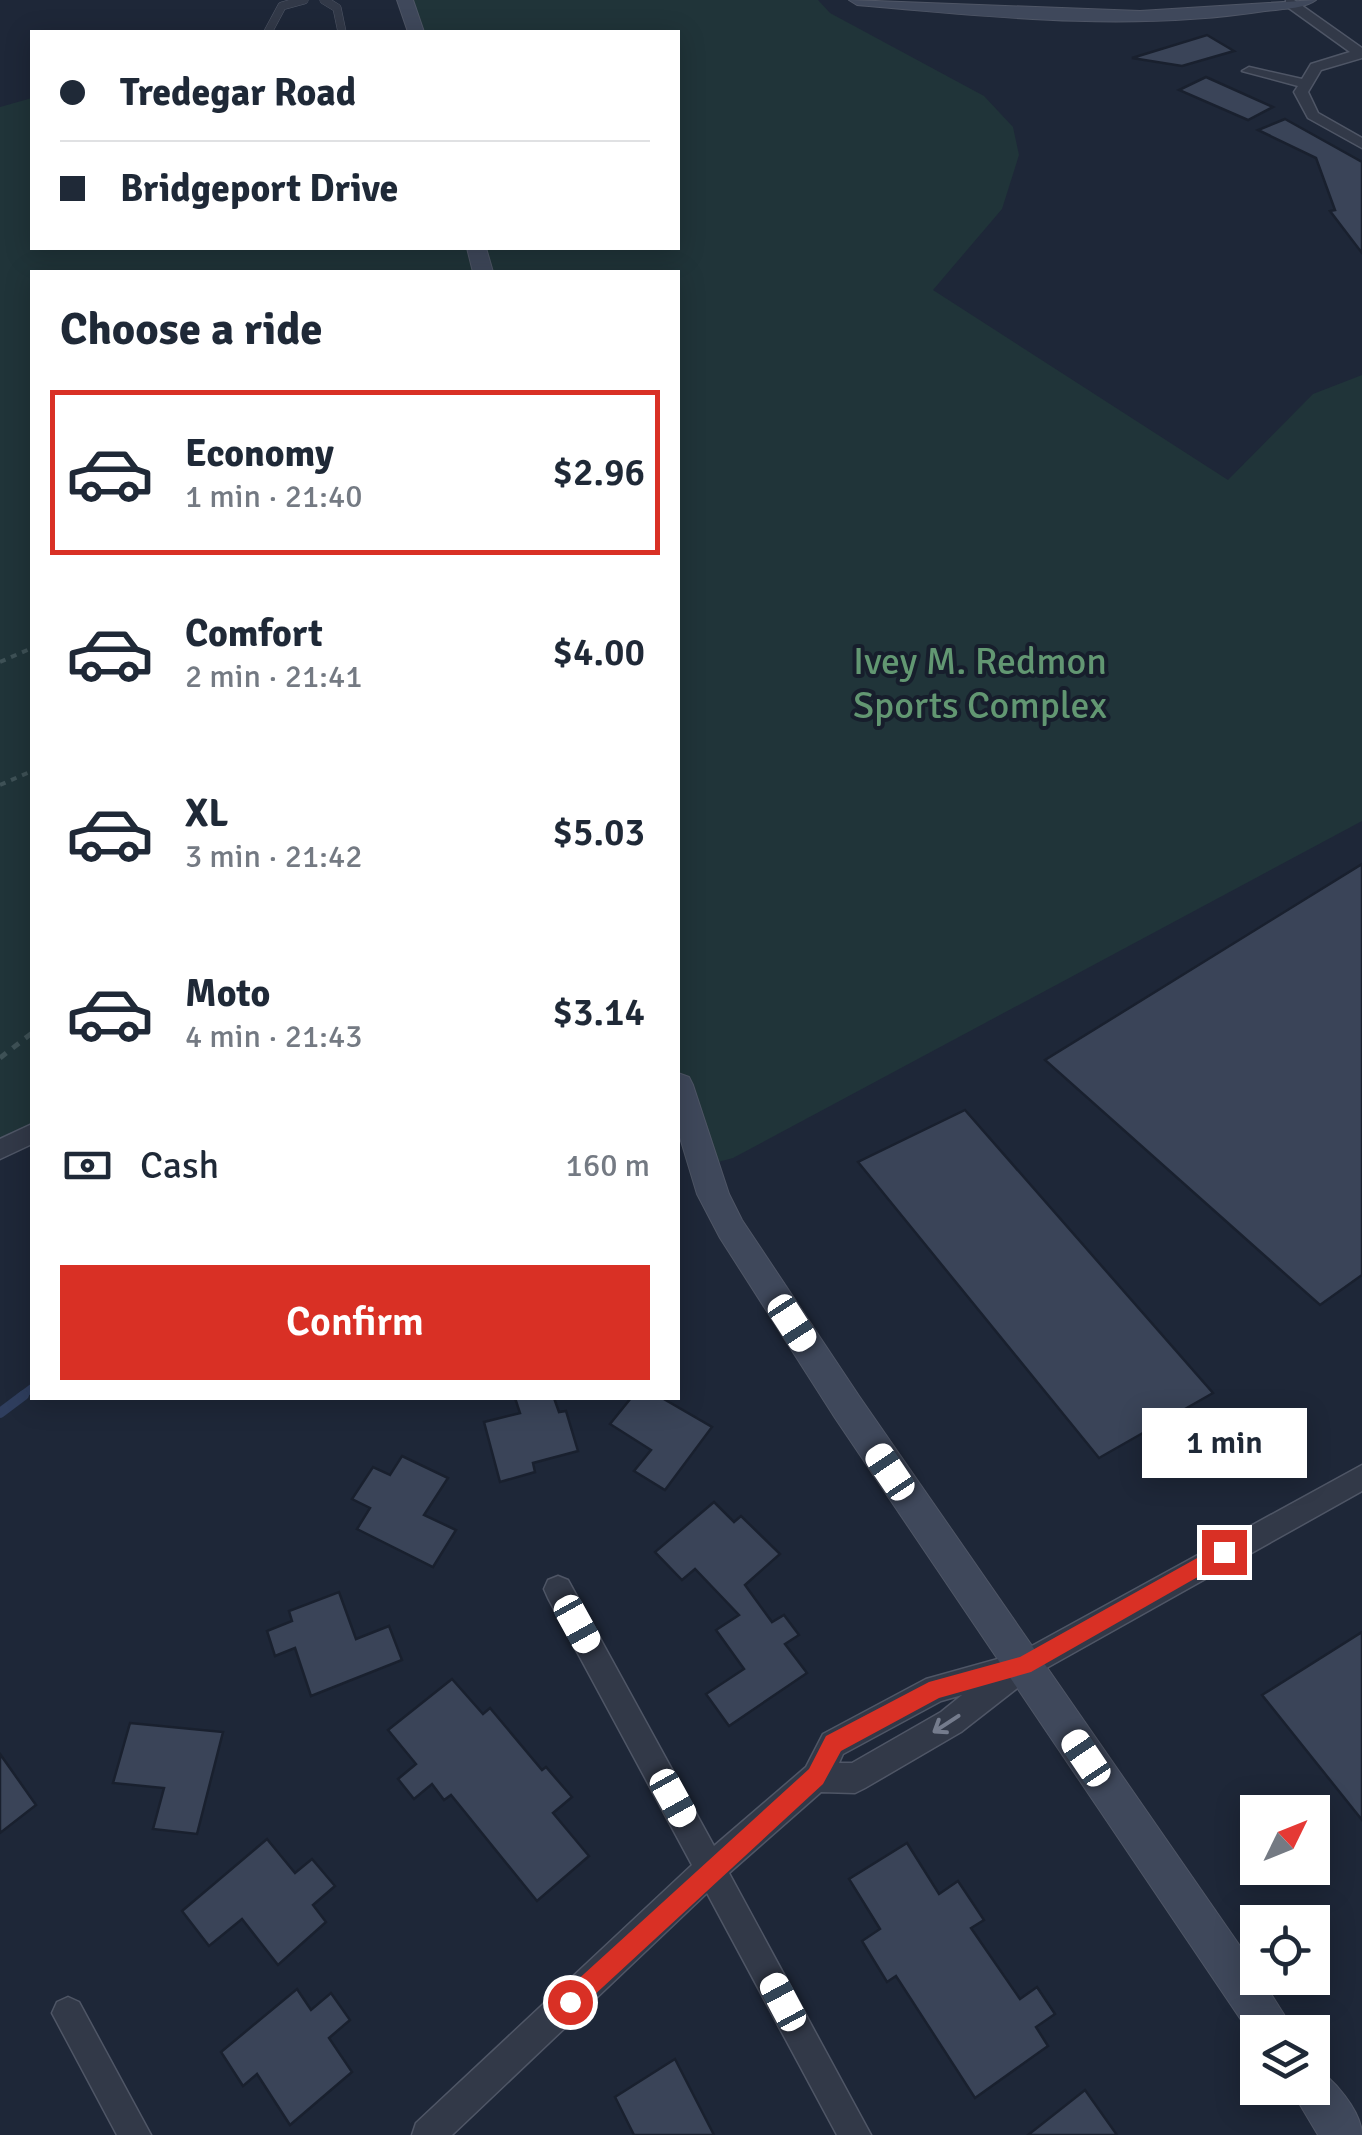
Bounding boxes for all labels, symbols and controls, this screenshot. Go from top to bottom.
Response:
text: Tredegar Road [120,69,356,116]
text: Bridgeport Drive [120,165,398,212]
text: Choose a ride [60,302,323,357]
icon: car [65,428,155,518]
text: Economy [185,430,334,477]
text: $2.96 [552,449,645,496]
text: 1 min · 21:40 [185,477,363,516]
icon: car [65,608,155,698]
text: Comfort [185,610,323,657]
text: $4.00 [552,629,645,676]
park label: Ivey M. Redmon Sports Complex [853,638,1107,729]
text: 2 min · 21:41 [185,657,363,696]
icon: car [65,788,155,878]
text: XL [185,790,228,837]
text: $5.03 [552,809,645,856]
text: 3 min · 21:42 [185,837,363,876]
icon: car [65,968,155,1058]
text: Moto [185,970,270,1017]
text: $3.14 [552,989,645,1036]
text: 4 min · 21:43 [185,1017,363,1056]
icon: cash [60,1138,115,1193]
text: Cash [140,1142,219,1189]
text: 160 m [566,1146,650,1185]
button: Confirm [60,1265,650,1380]
car [763,1290,821,1356]
callout: 1 min [1142,1407,1306,1477]
text: 1 min [1186,1423,1263,1462]
car [861,1439,919,1505]
route end [1202,1530,1247,1575]
car [549,1590,605,1658]
one-way arrow [932,1714,961,1735]
car [1057,1725,1115,1791]
car [645,1764,701,1832]
north arrow [1240,1795,1330,1885]
map controls [1240,1795,1330,2105]
button: locate [1240,1905,1330,1995]
car [756,1968,810,2036]
route start [548,1980,593,2025]
button: layers [1240,2015,1330,2105]

